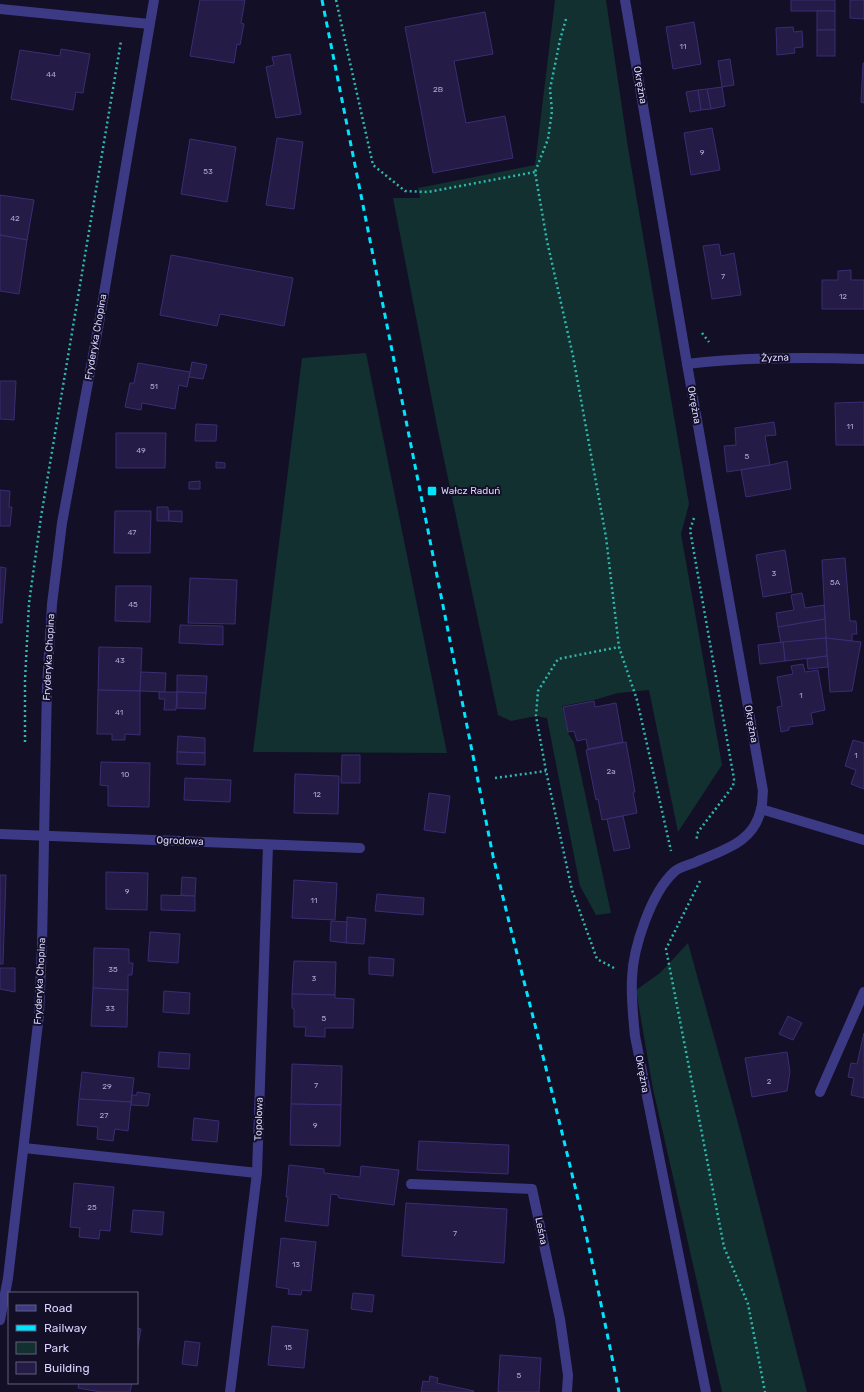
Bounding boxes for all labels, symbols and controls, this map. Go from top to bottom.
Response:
house number: 11 [680,42,686,51]
street label: Okrężna [631,65,649,105]
house number: 44 [46,70,56,79]
house number: 2B [433,85,443,94]
house number: 9 [700,148,705,157]
house number: 53 [203,167,213,176]
house number: 42 [10,214,20,223]
house number: 7 [721,272,725,281]
house number: 12 [839,292,847,301]
street label: Fryderyka Chopina [83,293,109,381]
street label: Żyzna [761,352,789,364]
house number: 51 [150,382,158,391]
street label: Okrężna [685,385,703,425]
house number: 11 [847,422,853,431]
house number: 49 [136,446,146,455]
house number: 5 [745,452,750,461]
marker: Wałcz Raduń [426,485,438,497]
place label: Wałcz Raduń [441,485,500,497]
house number: 47 [128,528,136,537]
house number: 3 [772,569,777,578]
house number: 5A [830,578,841,587]
house number: 45 [128,600,138,609]
street label: Fryderyka Chopina [41,613,57,701]
house number: 43 [115,656,125,665]
house number: 1 [799,691,803,700]
street label: Okrężna [742,704,760,744]
house number: 41 [115,708,123,717]
house number: 1 [854,751,858,760]
house number: 2a [606,767,616,776]
house number: 10 [121,770,129,779]
house number: 12 [313,790,321,799]
street label: Ogrodowa [156,834,204,848]
house number: 9 [125,887,130,896]
house number: 11 [311,896,317,905]
street label: Fryderyka Chopina [32,937,48,1025]
house number: 35 [108,965,118,974]
house number: 3 [312,974,317,983]
house number: 33 [105,1004,115,1013]
house number: 5 [322,1014,327,1023]
street label: Okrężna [632,1054,652,1094]
house number: 2 [767,1077,772,1086]
house number: 7 [314,1081,318,1090]
house number: 29 [102,1082,112,1091]
street label: Topolowa [252,1097,266,1141]
house number: 27 [100,1111,108,1120]
house number: 9 [313,1121,318,1130]
house number: 25 [87,1203,97,1212]
street label: Leśna [532,1216,550,1246]
house number: 7 [453,1229,457,1238]
house number: 13 [292,1260,300,1269]
legend [8,1292,138,1384]
text: Road [44,1301,72,1315]
text: Railway [44,1321,87,1335]
text: Park [44,1341,70,1355]
house number: 15 [284,1343,292,1352]
text: Building [44,1361,90,1375]
house number: 5 [517,1371,522,1380]

